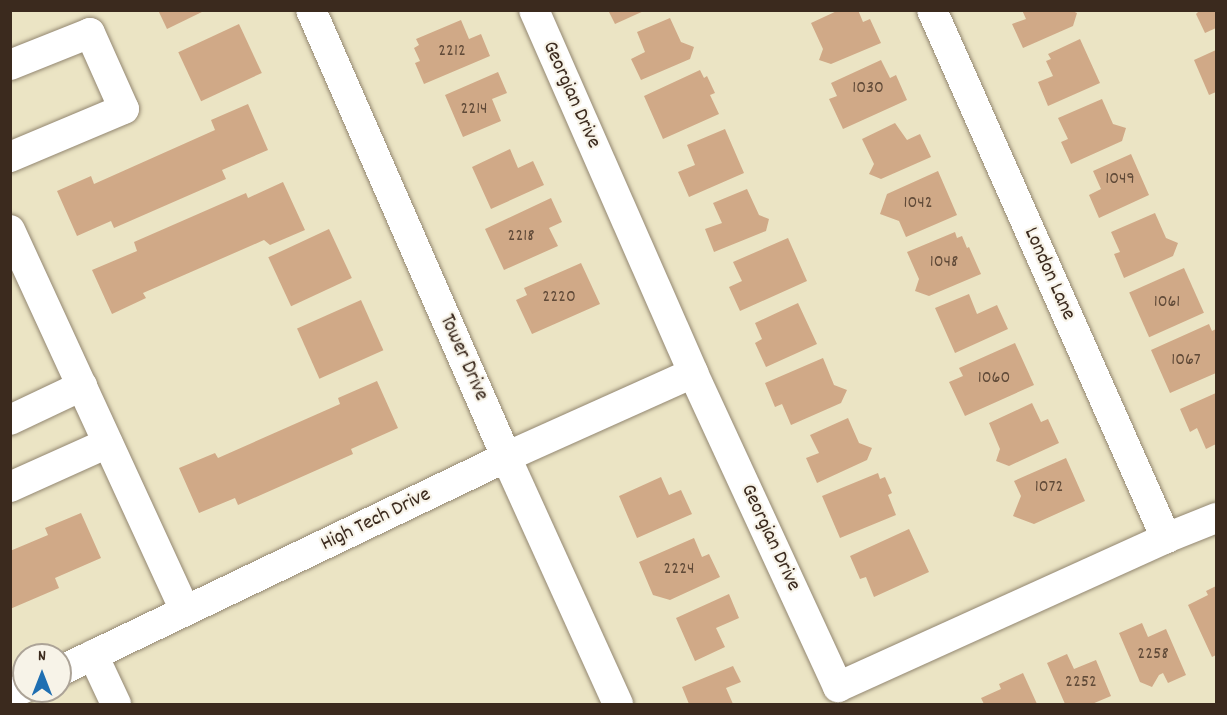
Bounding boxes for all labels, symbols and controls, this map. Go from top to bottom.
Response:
street label: Georgian Drive [536,37,606,153]
house number: 2212 [438,41,466,63]
house number: 1030 [852,78,884,100]
house number: 2214 [460,99,488,121]
house number: 1049 [1105,169,1135,191]
house number: 1042 [903,193,933,215]
street label: London Lane [1017,224,1081,324]
house number: 2218 [508,226,534,248]
house number: 1048 [930,252,958,274]
house number: 2220 [542,287,576,309]
house number: 1061 [1154,292,1180,314]
street label: Tower Drive [433,311,493,405]
house number: 1067 [1171,350,1201,372]
house number: 1060 [978,368,1010,390]
house number: 1072 [1035,477,1063,499]
street label: Georgian Drive [734,481,806,595]
street label: High Tech Drive [317,483,435,557]
house number: 2224 [663,559,695,581]
north arrow [12,643,72,703]
house number: 2258 [1137,644,1169,666]
text: N [38,645,46,668]
house number: 2252 [1065,672,1097,694]

